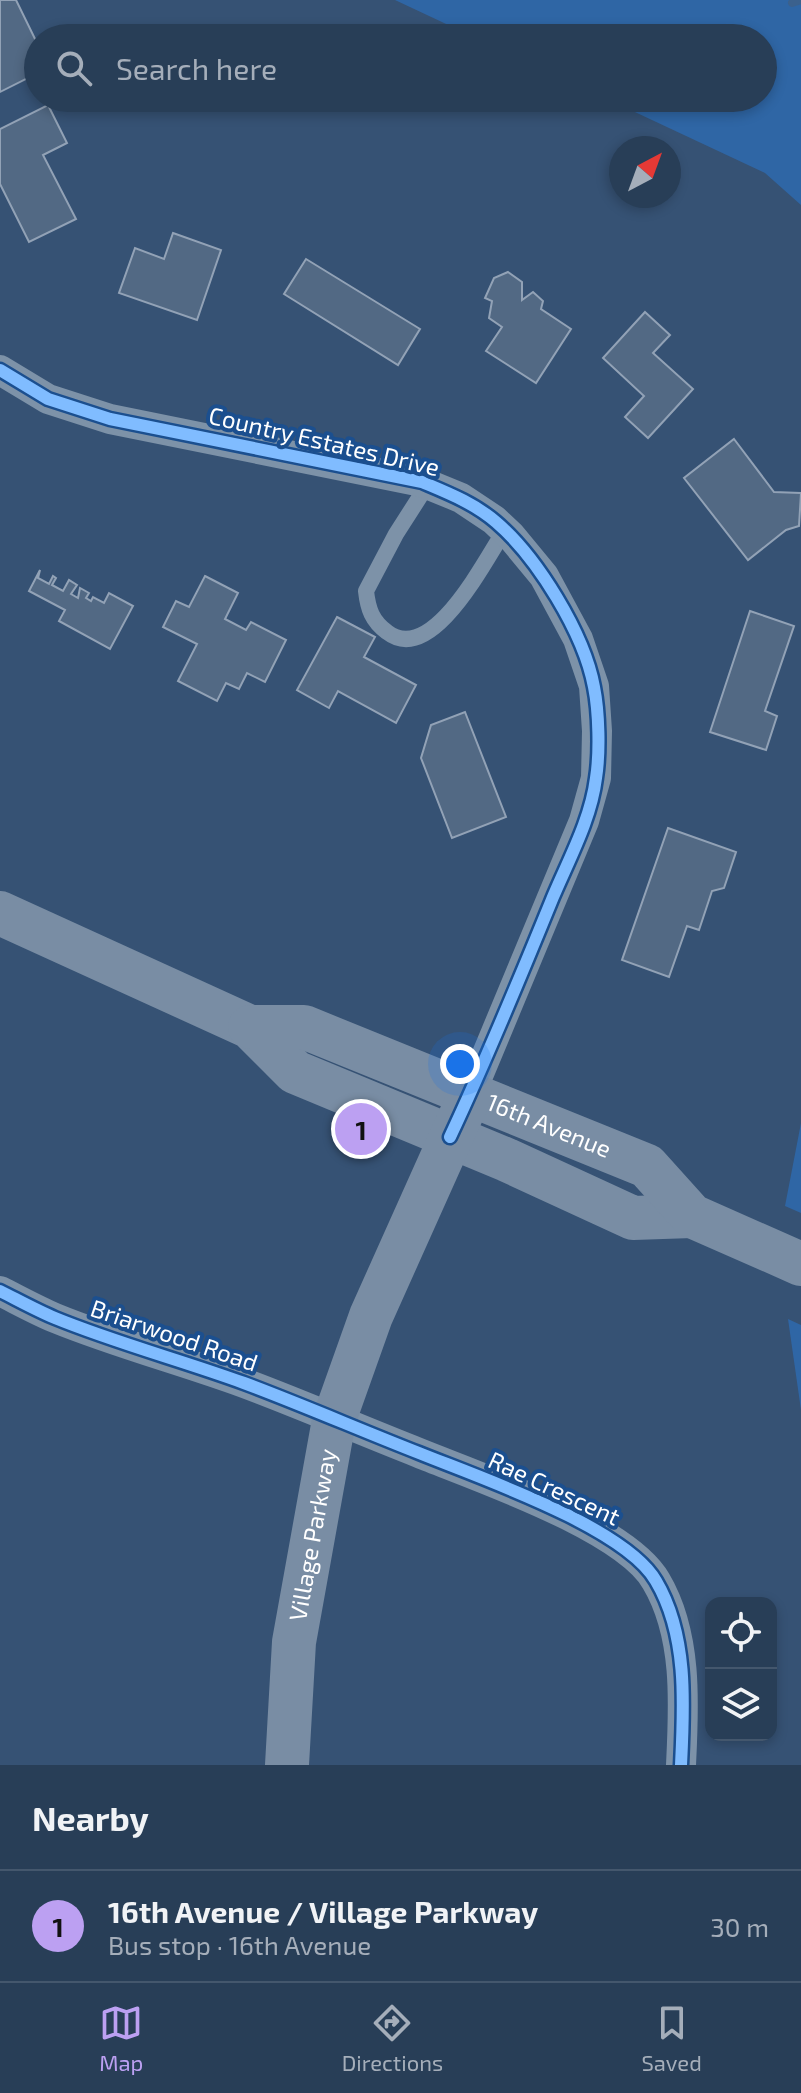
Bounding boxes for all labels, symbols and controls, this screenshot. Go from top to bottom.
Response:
search box [24,24,777,112]
icon: search [52,46,96,90]
text: Search here [116,50,277,86]
north arrow [609,136,681,208]
street label: Country Estates Drive [206,400,442,481]
your location [440,1044,480,1084]
street label: 16th Avenue [483,1087,616,1163]
pin: 1 [335,1099,387,1159]
street label: Briarwood Road [87,1292,262,1377]
street label: Rae Crescent [484,1445,625,1531]
street label: Village Parkway [282,1446,342,1623]
map controls [705,1597,777,1741]
button: locate [705,1597,777,1669]
button: layers [705,1669,777,1741]
text: Nearby [32,1797,149,1838]
text: 16th Avenue / Village Parkway [108,1893,538,1929]
text: 1 [52,1911,64,1942]
text: 30 m [710,1911,769,1942]
text: Bus stop · 16th Avenue [108,1929,371,1960]
tab: Map [99,2001,143,2075]
tab: Directions [342,2001,443,2075]
tab: Saved [641,2001,702,2075]

